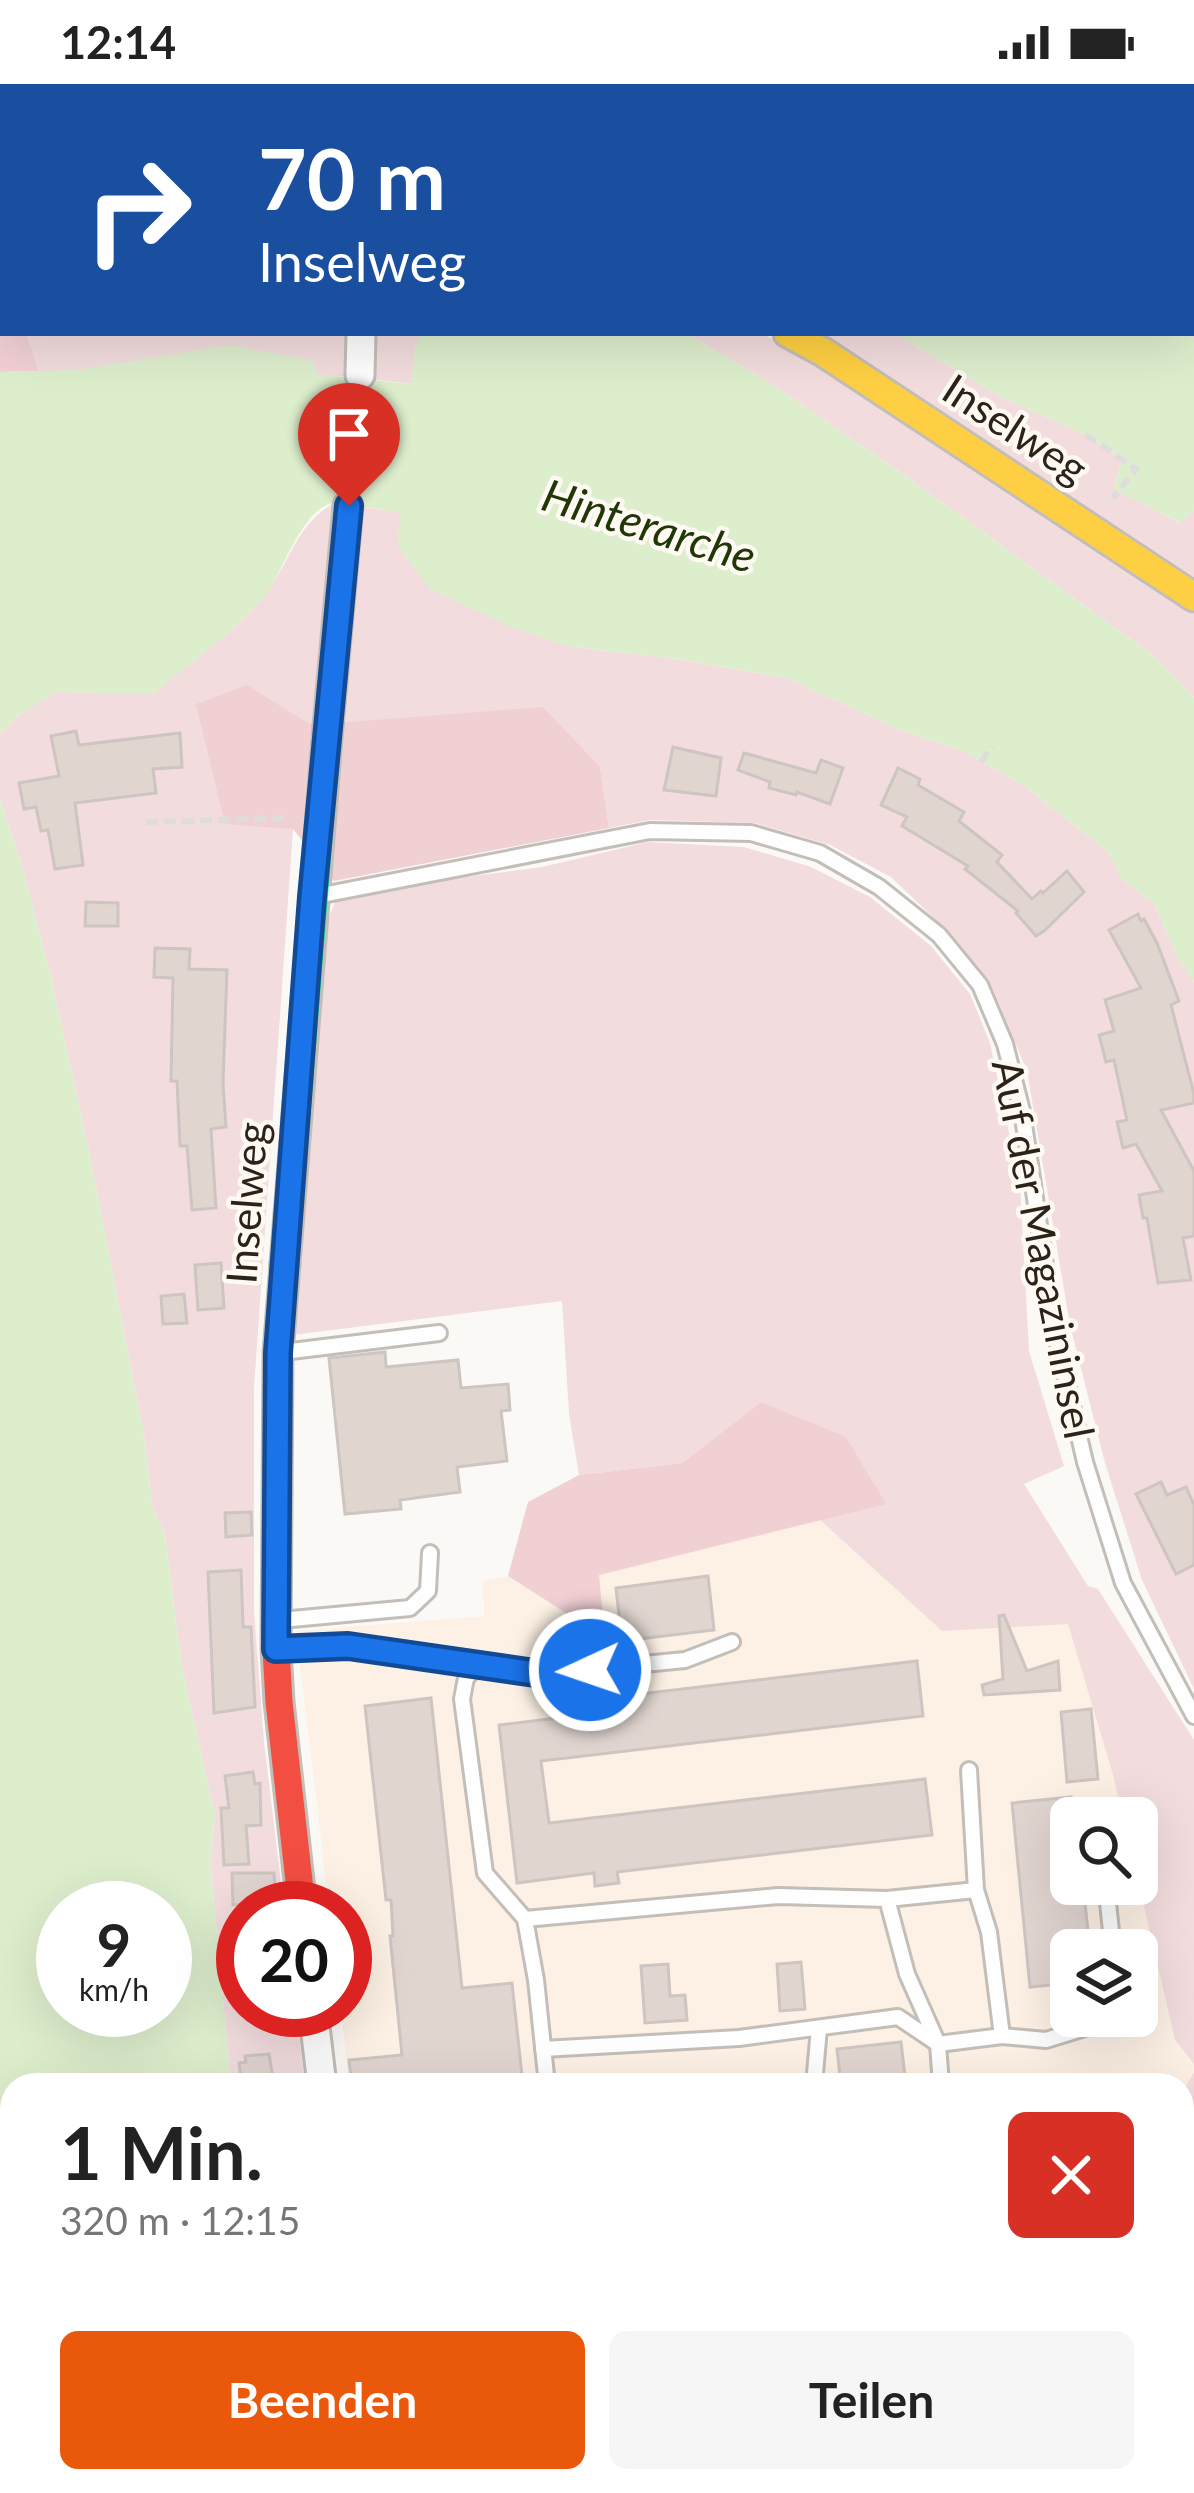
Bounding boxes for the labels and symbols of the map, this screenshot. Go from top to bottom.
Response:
street label: Inselweg [934,363,1097,493]
pin [298,383,400,506]
water label: Hinterarche [536,467,762,583]
street label: Auf der Magazininsel [983,1055,1105,1443]
street label: Inselweg [215,1120,277,1285]
position arrow [527,1607,653,1733]
speed limit sign: 20 [216,1881,372,2037]

